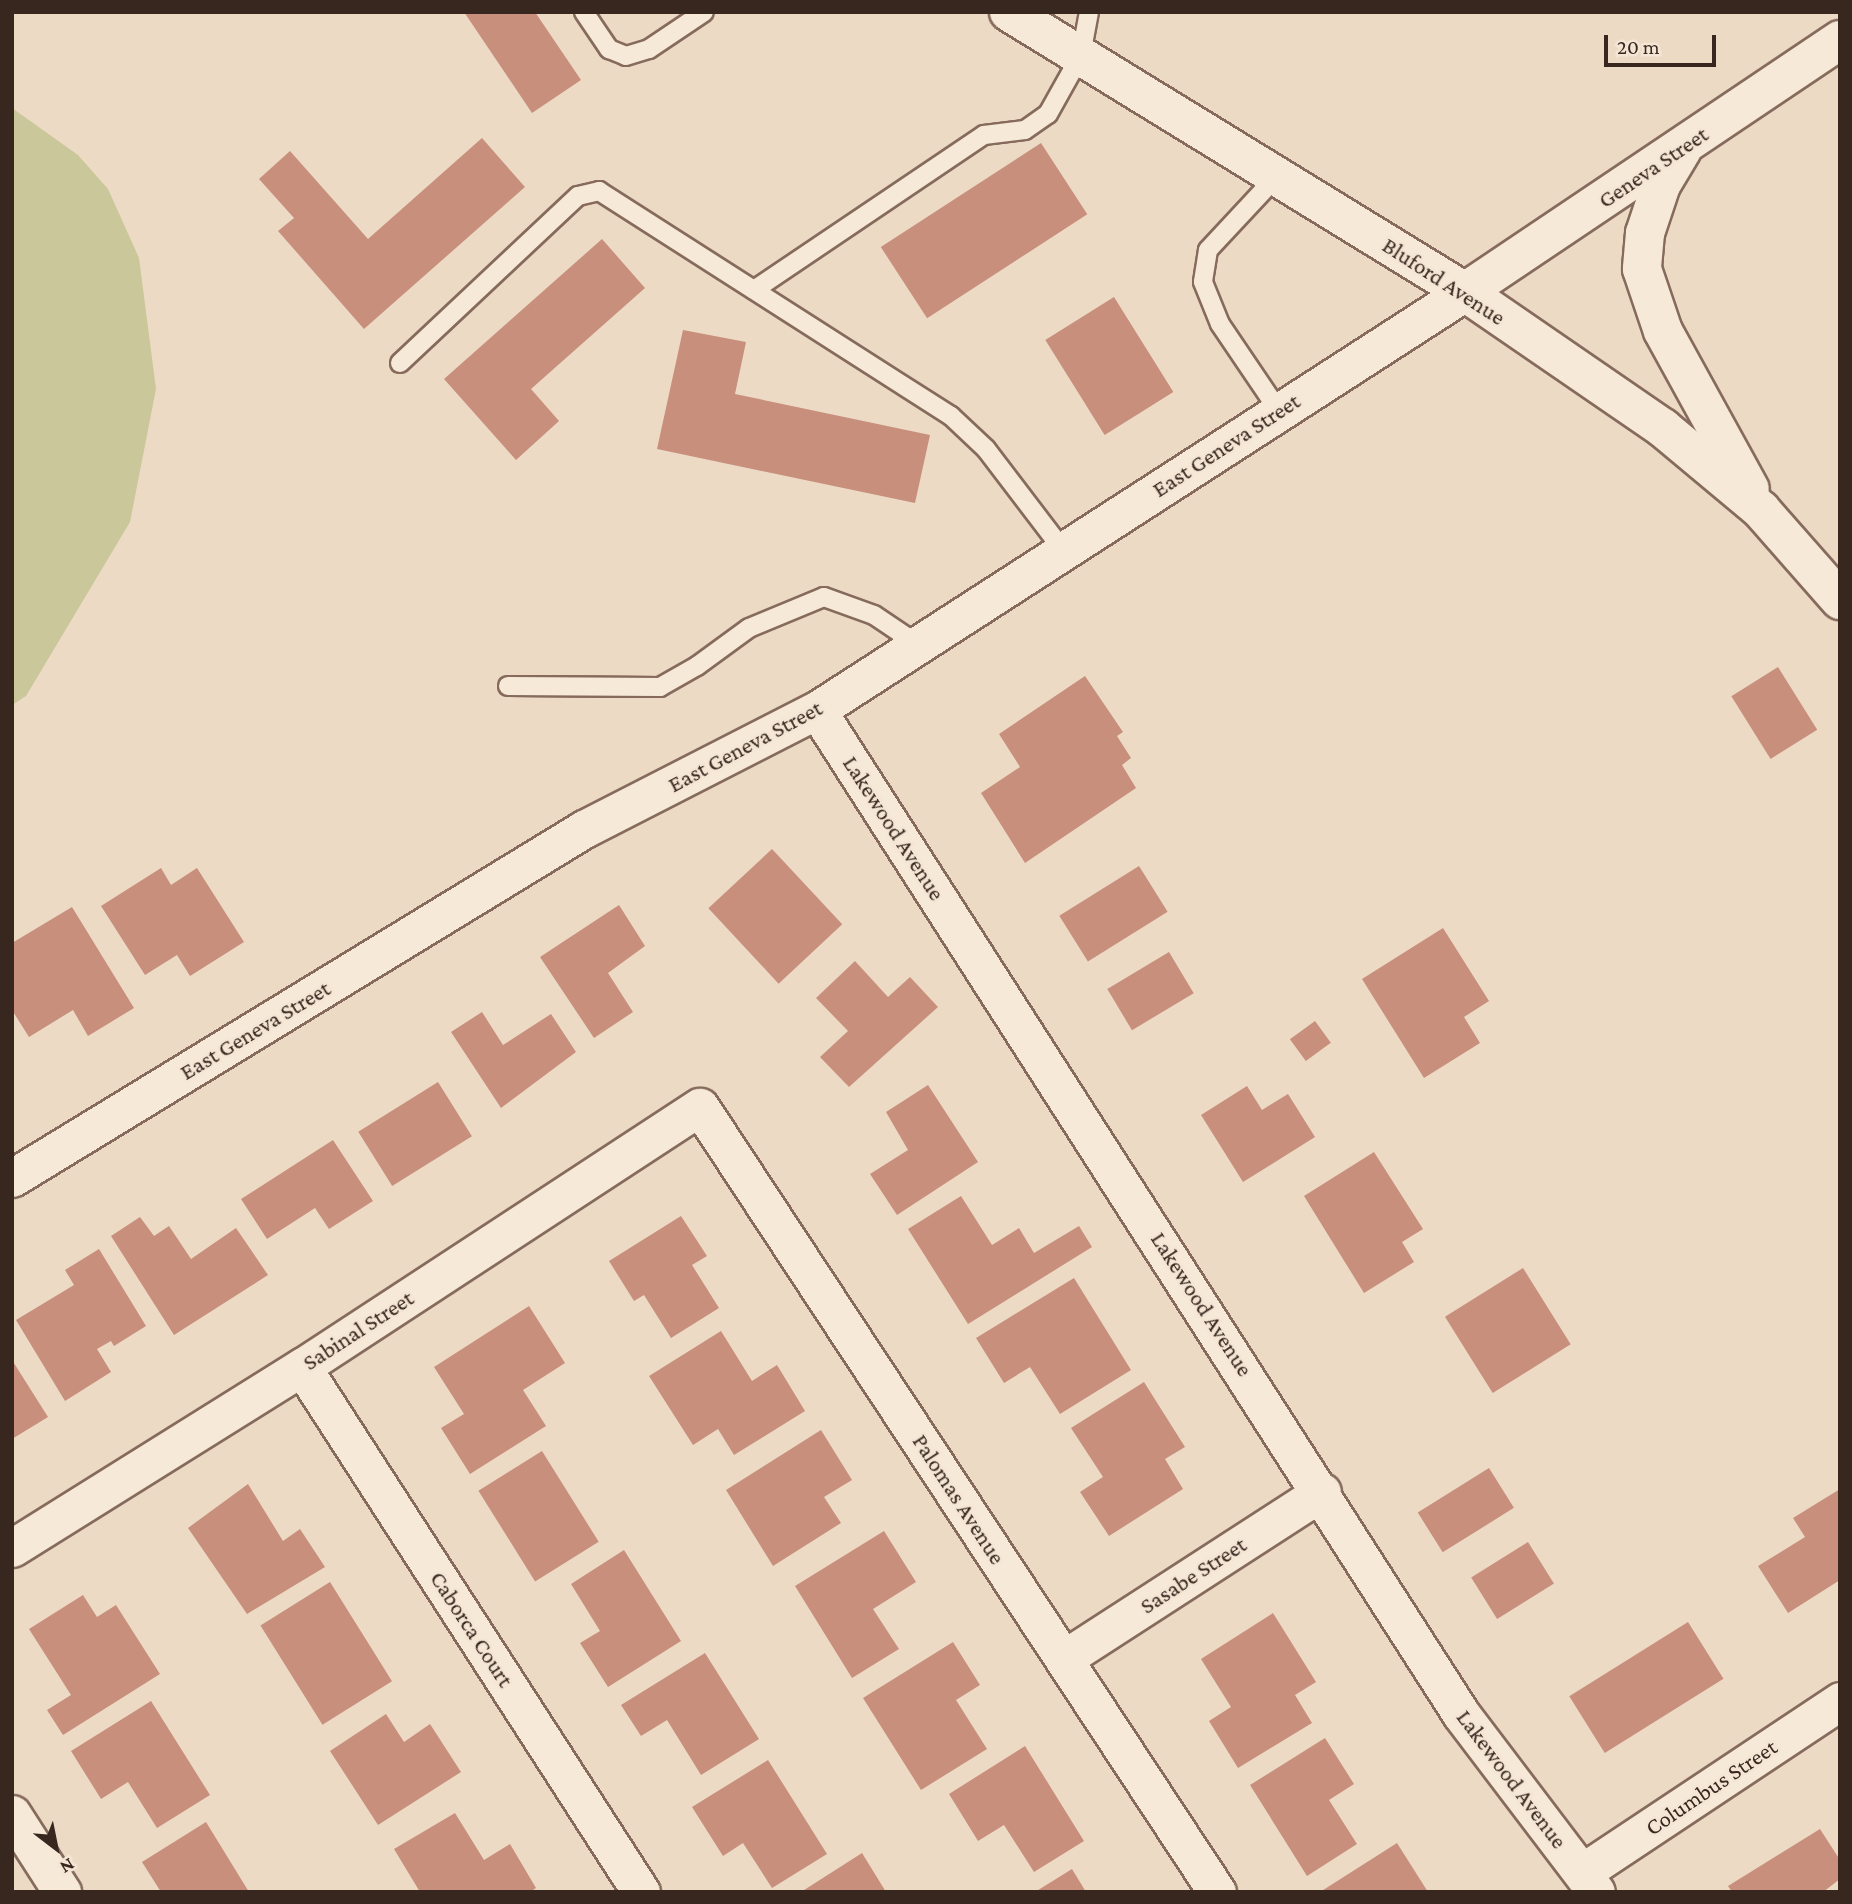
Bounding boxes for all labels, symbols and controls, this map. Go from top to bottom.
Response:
scale bar [1607,21,1719,65]
text: 20 m [1617,35,1660,59]
street label: Geneva Street [1593,120,1713,214]
street label: Bluford Avenue [1377,231,1511,331]
street label: East Geneva Street [1147,387,1305,503]
street label: East Geneva Street [663,694,827,798]
street label: Lakewood Avenue [837,751,951,905]
street label: East Geneva Street [175,974,335,1086]
street label: Lakewood Avenue [1145,1227,1259,1381]
street label: Sabinal Street [297,1284,419,1376]
street label: Palomas Avenue [907,1429,1011,1569]
street label: Sasabe Street [1135,1530,1251,1620]
street label: Caborca Court [424,1566,520,1692]
street label: Lakewood Avenue [1451,1704,1573,1854]
street label: Columbus Street [1640,1733,1782,1841]
north arrow [21,1813,91,1883]
text: N [56,1854,78,1879]

